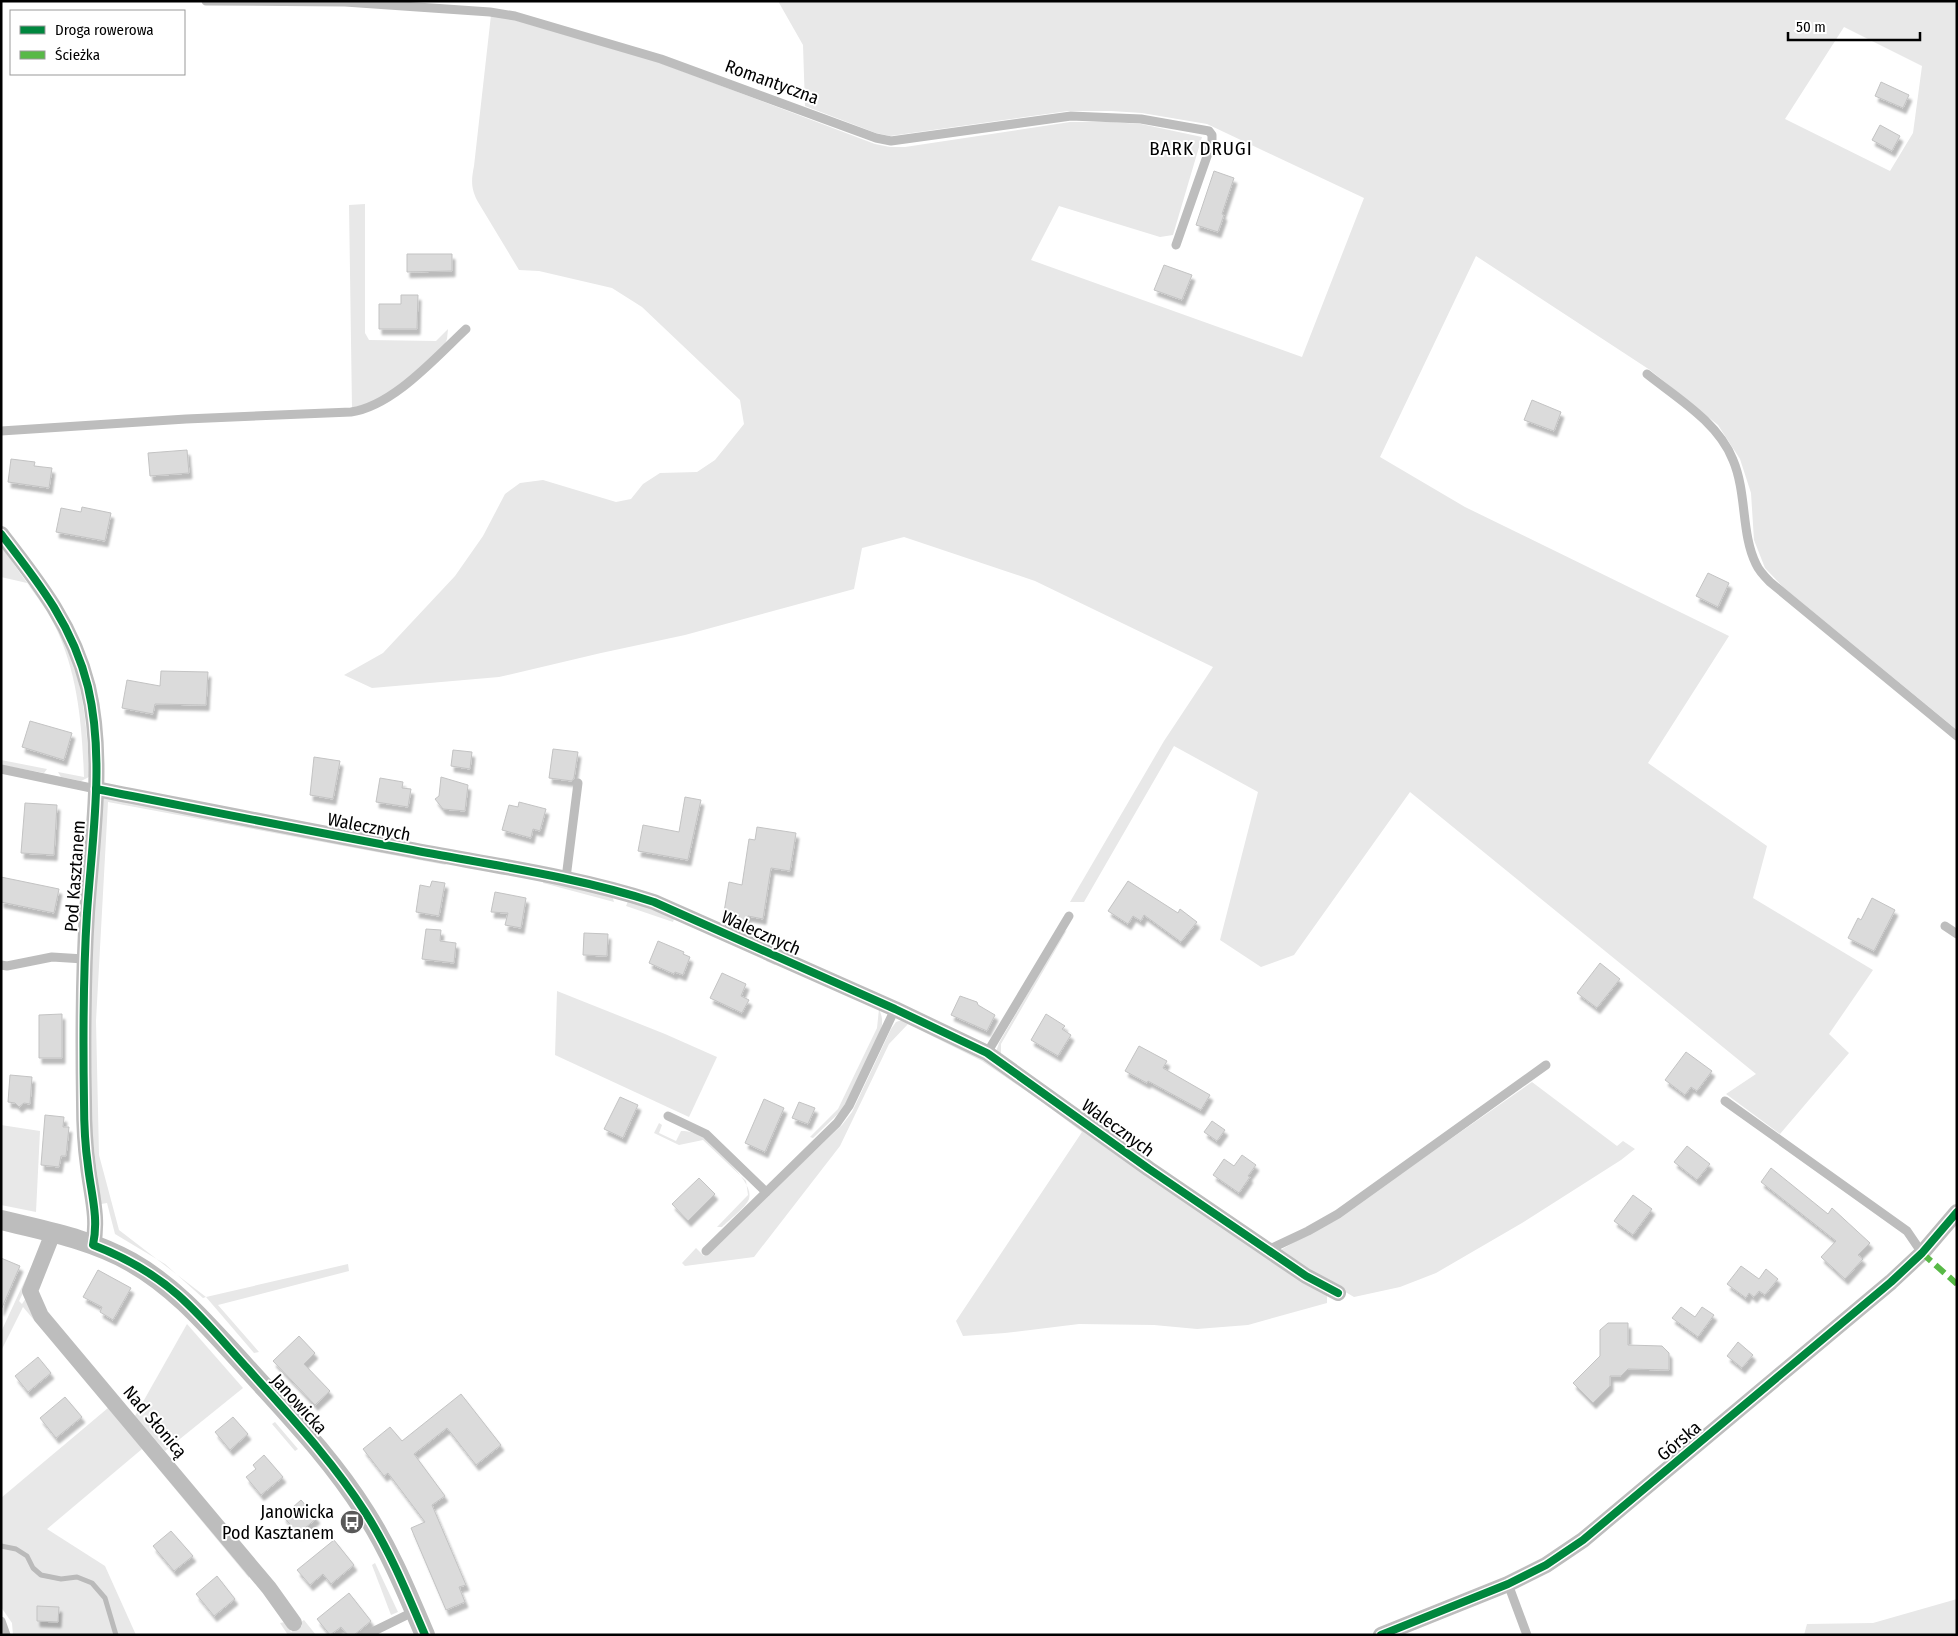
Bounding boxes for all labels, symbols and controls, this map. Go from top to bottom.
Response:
legend [10,10,185,75]
scale bar [1788,10,1920,42]
text: 50 m [1796,18,1826,36]
text: Droga rowerowa [55,21,154,39]
text: Ścieżka [55,46,100,64]
street label: Romantyczna [722,55,822,109]
district label: BARK DRUGI [1149,137,1253,160]
street label: Walecznych [325,808,413,846]
street label: Pod Kasztanem [60,819,90,933]
street label: Walecznych [718,906,804,960]
street label: Walecznych [1077,1094,1159,1162]
street label: Janowicka [266,1369,332,1439]
street label: Nad Słonicą [118,1381,192,1463]
street label: Górska [1653,1416,1706,1466]
place label: Janowicka Pod Kasztanem [222,1501,334,1544]
bus stop icon: Janowicka Pod Kasztanem [339,1509,365,1535]

